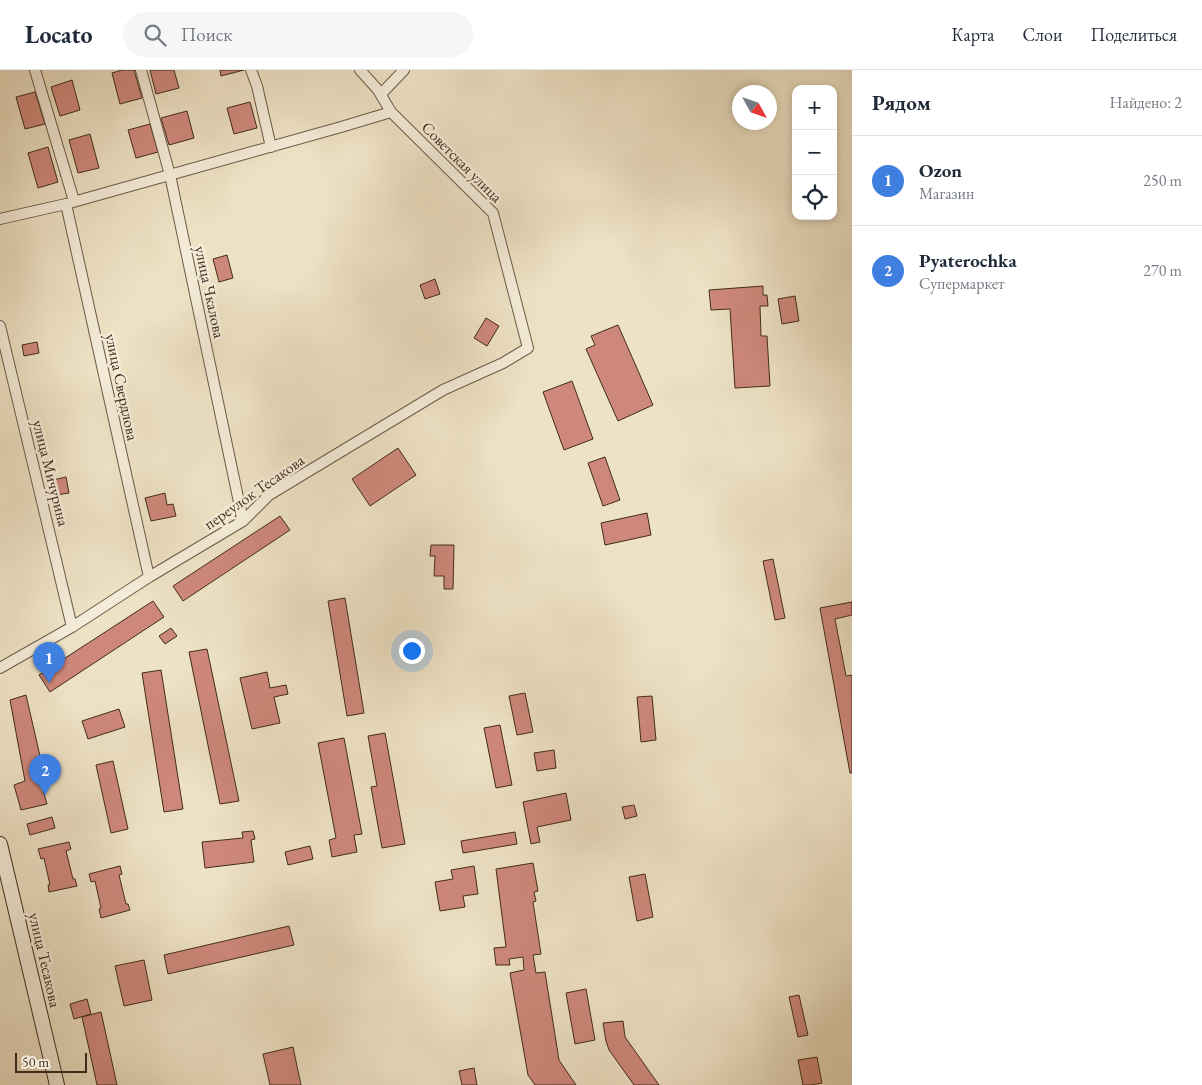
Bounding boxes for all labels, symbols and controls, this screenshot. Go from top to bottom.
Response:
search box [123,12,473,57]
text: Locato [25,19,93,50]
icon: search [141,21,169,49]
text: Поиск [181,22,232,47]
text: Карта [952,23,995,46]
text: Слои [1023,23,1062,46]
text: Поделиться [1090,23,1177,46]
north arrow [732,85,777,130]
map controls [792,85,837,220]
button: + [792,85,837,130]
text: Рядом [872,89,931,116]
text: Найдено: 2 [1110,92,1182,113]
street label: Советская улица [417,117,508,208]
button: − [792,130,837,175]
text: Ozon [919,158,962,183]
text: 1 [884,170,892,191]
text: 250 m [1143,170,1182,191]
button: locate [792,175,837,220]
text: Магазин [919,183,974,204]
street label: улица Чкалова [190,244,230,341]
text: Pyaterochka [919,248,1017,273]
text: 2 [884,260,892,281]
text: 270 m [1143,260,1182,281]
text: Супермаркет [919,273,1005,294]
street label: улица Свердлова [100,332,144,443]
street label: улица Мичурина [28,418,75,529]
street label: переулок Тесакова [200,449,309,534]
your location [399,638,425,664]
pin: 1 [33,642,65,683]
pin: 2 [29,754,61,795]
street label: улица Тесакова [24,910,66,1010]
scale bar [15,1050,88,1073]
text: 50 m [22,1053,49,1071]

